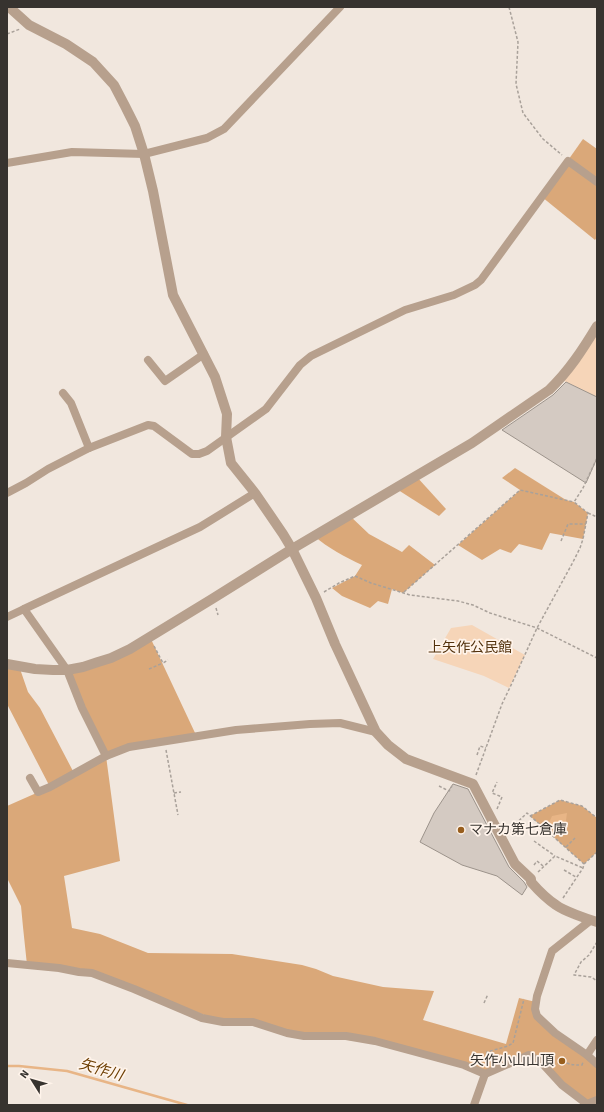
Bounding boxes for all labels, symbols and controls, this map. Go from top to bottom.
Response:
park label: 上矢作公民館 [428,638,512,658]
place label: マナカ第七倉庫 [469,820,567,840]
marker: マナカ第七倉庫 [456,825,466,835]
place label: 矢作小山山頂 [470,1051,554,1071]
water label: 矢作川 [76,1054,127,1087]
marker: 矢作小山山頂 [557,1056,567,1066]
north arrow [12,1060,52,1100]
text: N [16,1067,33,1082]

